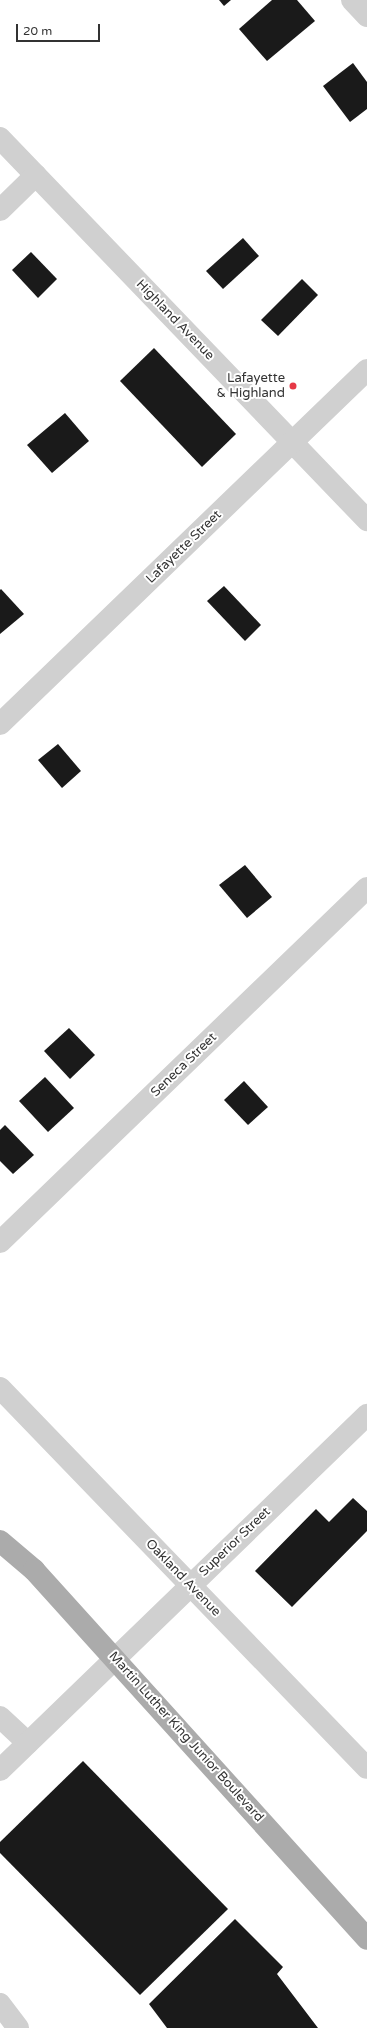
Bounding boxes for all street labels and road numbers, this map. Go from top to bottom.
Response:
street label: Highland Avenue [133,277,217,363]
street label: Lafayette Street [143,507,225,587]
street label: Seneca Street [148,1030,220,1100]
street label: Superior Street [196,1504,274,1580]
street label: Oakland Avenue [142,1536,224,1620]
street label: Martin Luther King Junior Boulevard [105,1649,267,1825]

